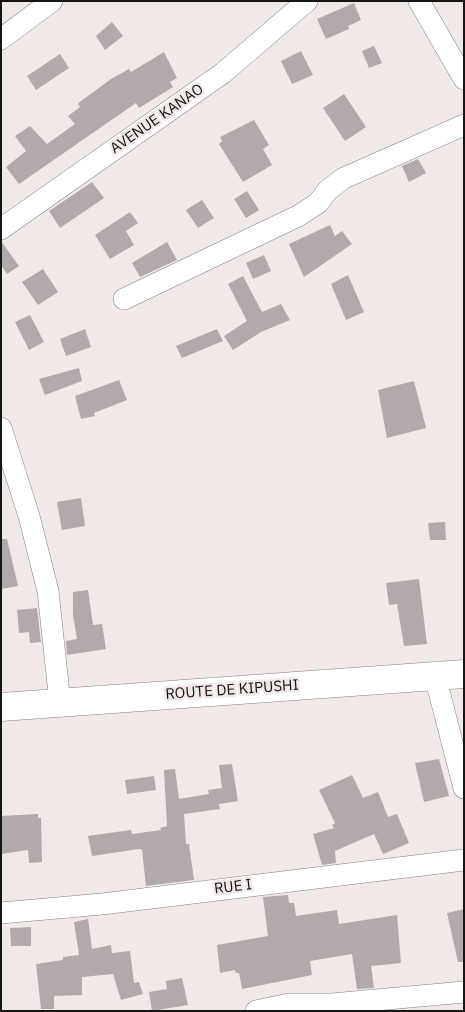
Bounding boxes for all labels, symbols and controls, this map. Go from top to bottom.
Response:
street label: AVENUE KANAO [107,80,207,158]
street label: ROUTE DE KIPUSHI [165,676,299,704]
street label: RUE I [213,876,253,898]

